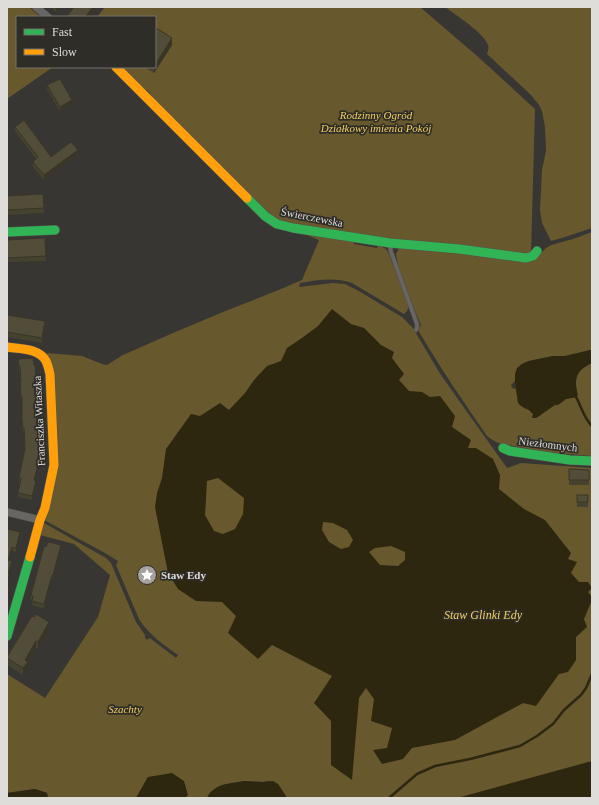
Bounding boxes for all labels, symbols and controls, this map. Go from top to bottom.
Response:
legend [16,16,156,68]
text: Fast [52,25,73,39]
text: Slow [52,45,77,59]
park label: Rodzinny Ogród Działkowy imienia Pokój [320,109,431,134]
street label: Świerczewska [280,205,344,229]
street label: Franciszka Witaszka [31,375,47,467]
street label: Niezłomnych [518,434,579,454]
place icon: Staw Edy [136,564,158,586]
place label: Staw Edy [161,569,206,581]
water label: Staw Glinki Edy [444,608,523,622]
park label: Szachty [108,703,142,715]

